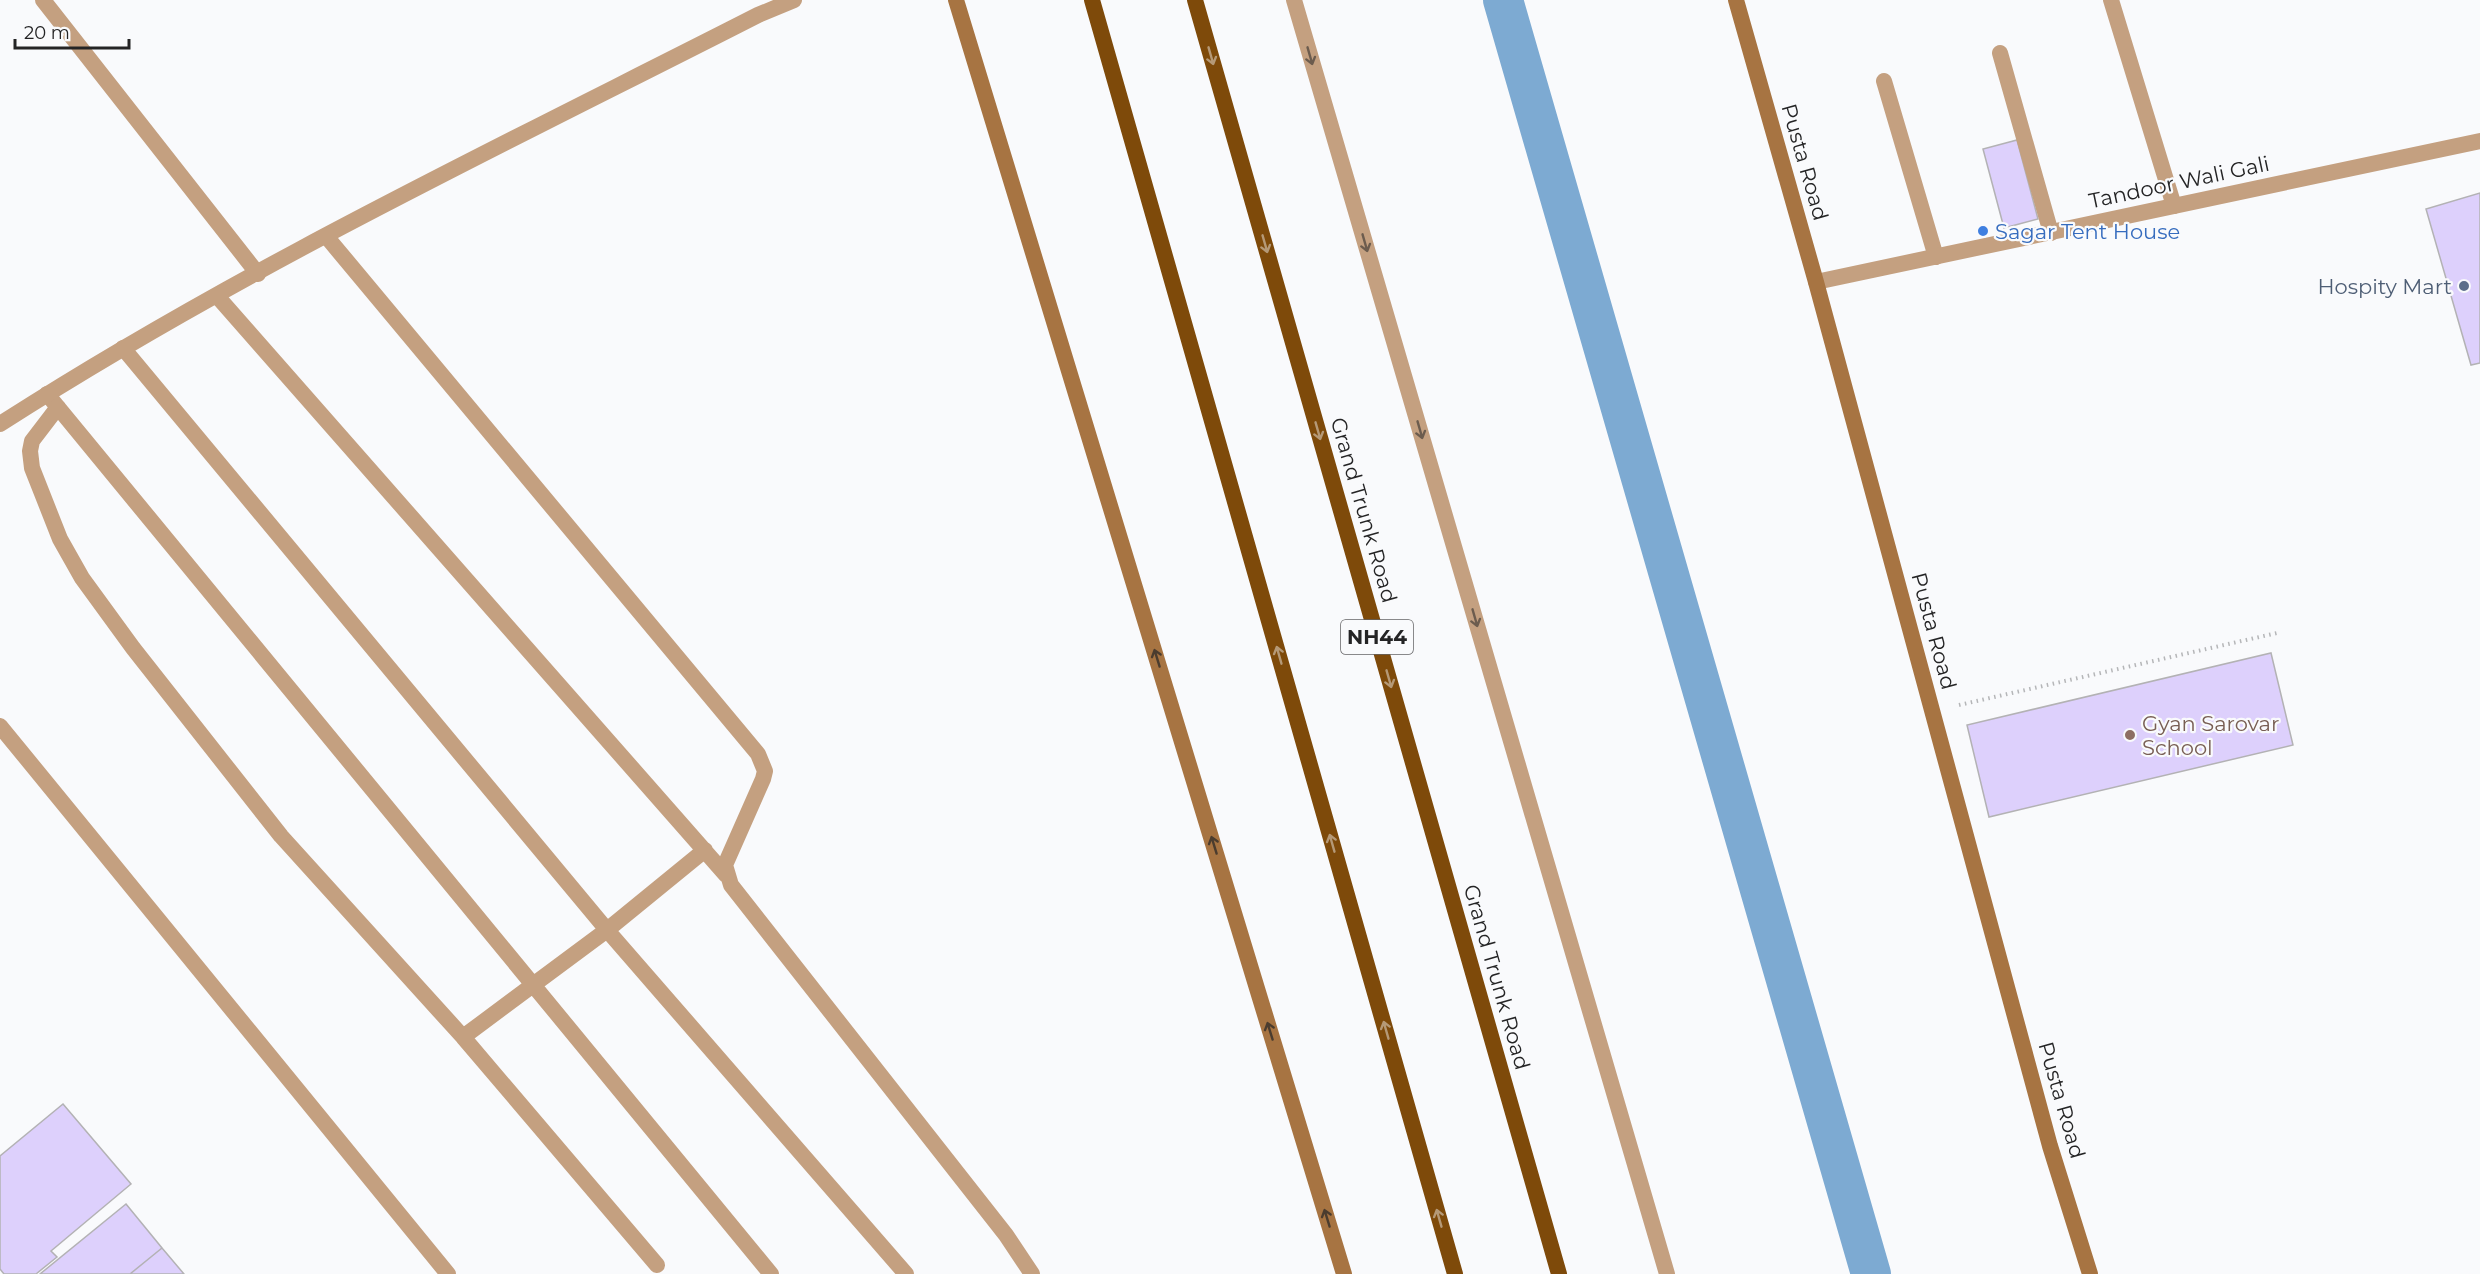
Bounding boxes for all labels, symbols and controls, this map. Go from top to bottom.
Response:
scale bar [15,12,129,50]
text: 20 m [24,22,70,44]
one-way arrow [1206,46,1217,65]
one-way arrow [1305,46,1316,65]
street label: Pusta Road [1776,101,1834,223]
street label: Tandoor Wali Gali [2086,151,2272,213]
place label: Sagar Tent House [1995,219,2180,244]
marker: Sagar Tent House [1976,224,1990,238]
one-way arrow [1360,233,1371,252]
one-way arrow [1259,234,1271,253]
place label: Hospity Mart [2317,274,2452,299]
marker: Hospity Mart [2457,279,2471,293]
street label: Grand Trunk Road [1326,414,1402,606]
one-way arrow [1415,420,1426,439]
one-way arrow [1313,421,1324,440]
street label: Pusta Road [1906,570,1962,692]
one-way arrow [1470,608,1481,627]
road number: NH44 [1341,620,1413,654]
one-way arrow [1273,646,1284,665]
one-way arrow [1151,649,1162,668]
one-way arrow [1384,669,1395,688]
place label: Gyan Sarovar School [2142,711,2279,760]
marker: Gyan Sarovar School [2123,728,2137,742]
one-way arrow [1326,834,1337,853]
one-way arrow [1207,836,1218,855]
street label: Grand Trunk Road [1459,881,1535,1073]
one-way arrow [1380,1021,1391,1040]
one-way arrow [1264,1022,1275,1041]
street label: Pusta Road [2033,1039,2091,1161]
one-way arrow [1321,1209,1332,1228]
one-way arrow [1433,1209,1444,1228]

